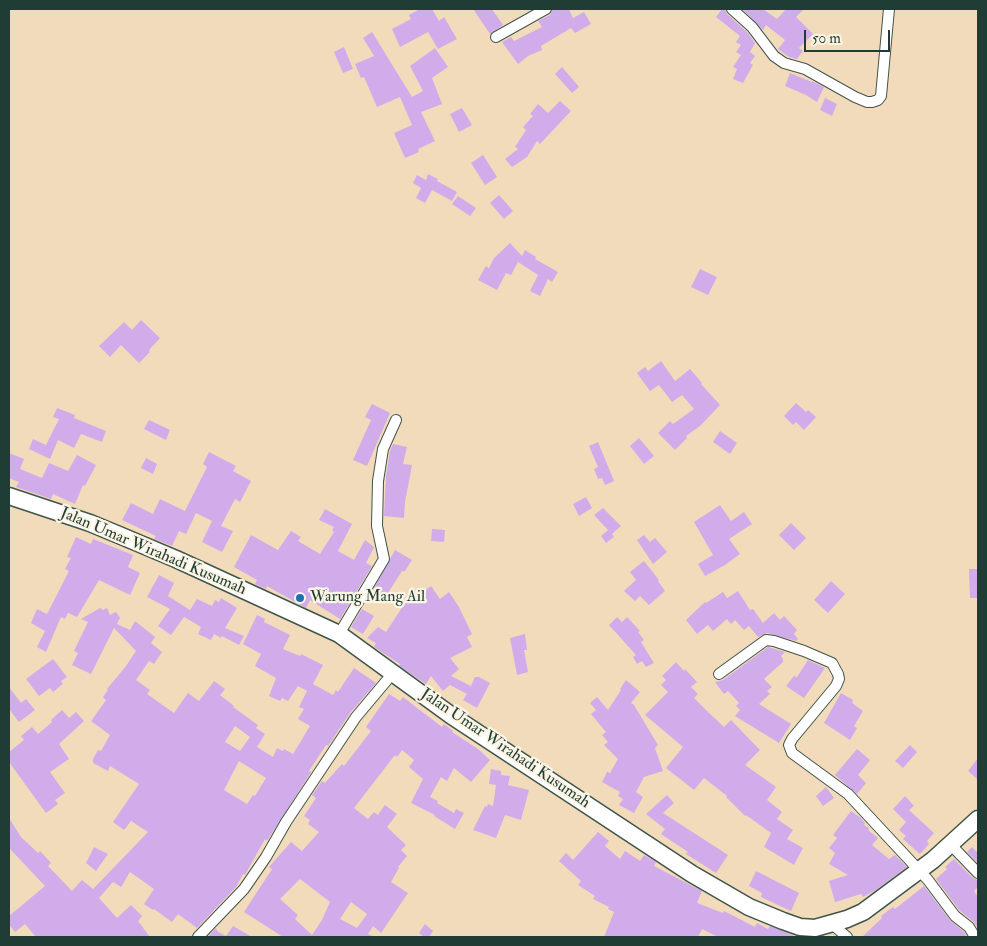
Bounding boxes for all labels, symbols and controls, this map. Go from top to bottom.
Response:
scale bar [807,20,893,52]
text: 50 m [812,29,841,48]
street label: Jalan Umar Wirahadi Kusumah [57,504,249,600]
place label: Warung Mang Ail [310,588,425,608]
marker: Warung Mang Ail [294,592,306,604]
street label: Jalan Umar Wirahadi Kusumah [417,685,593,813]

